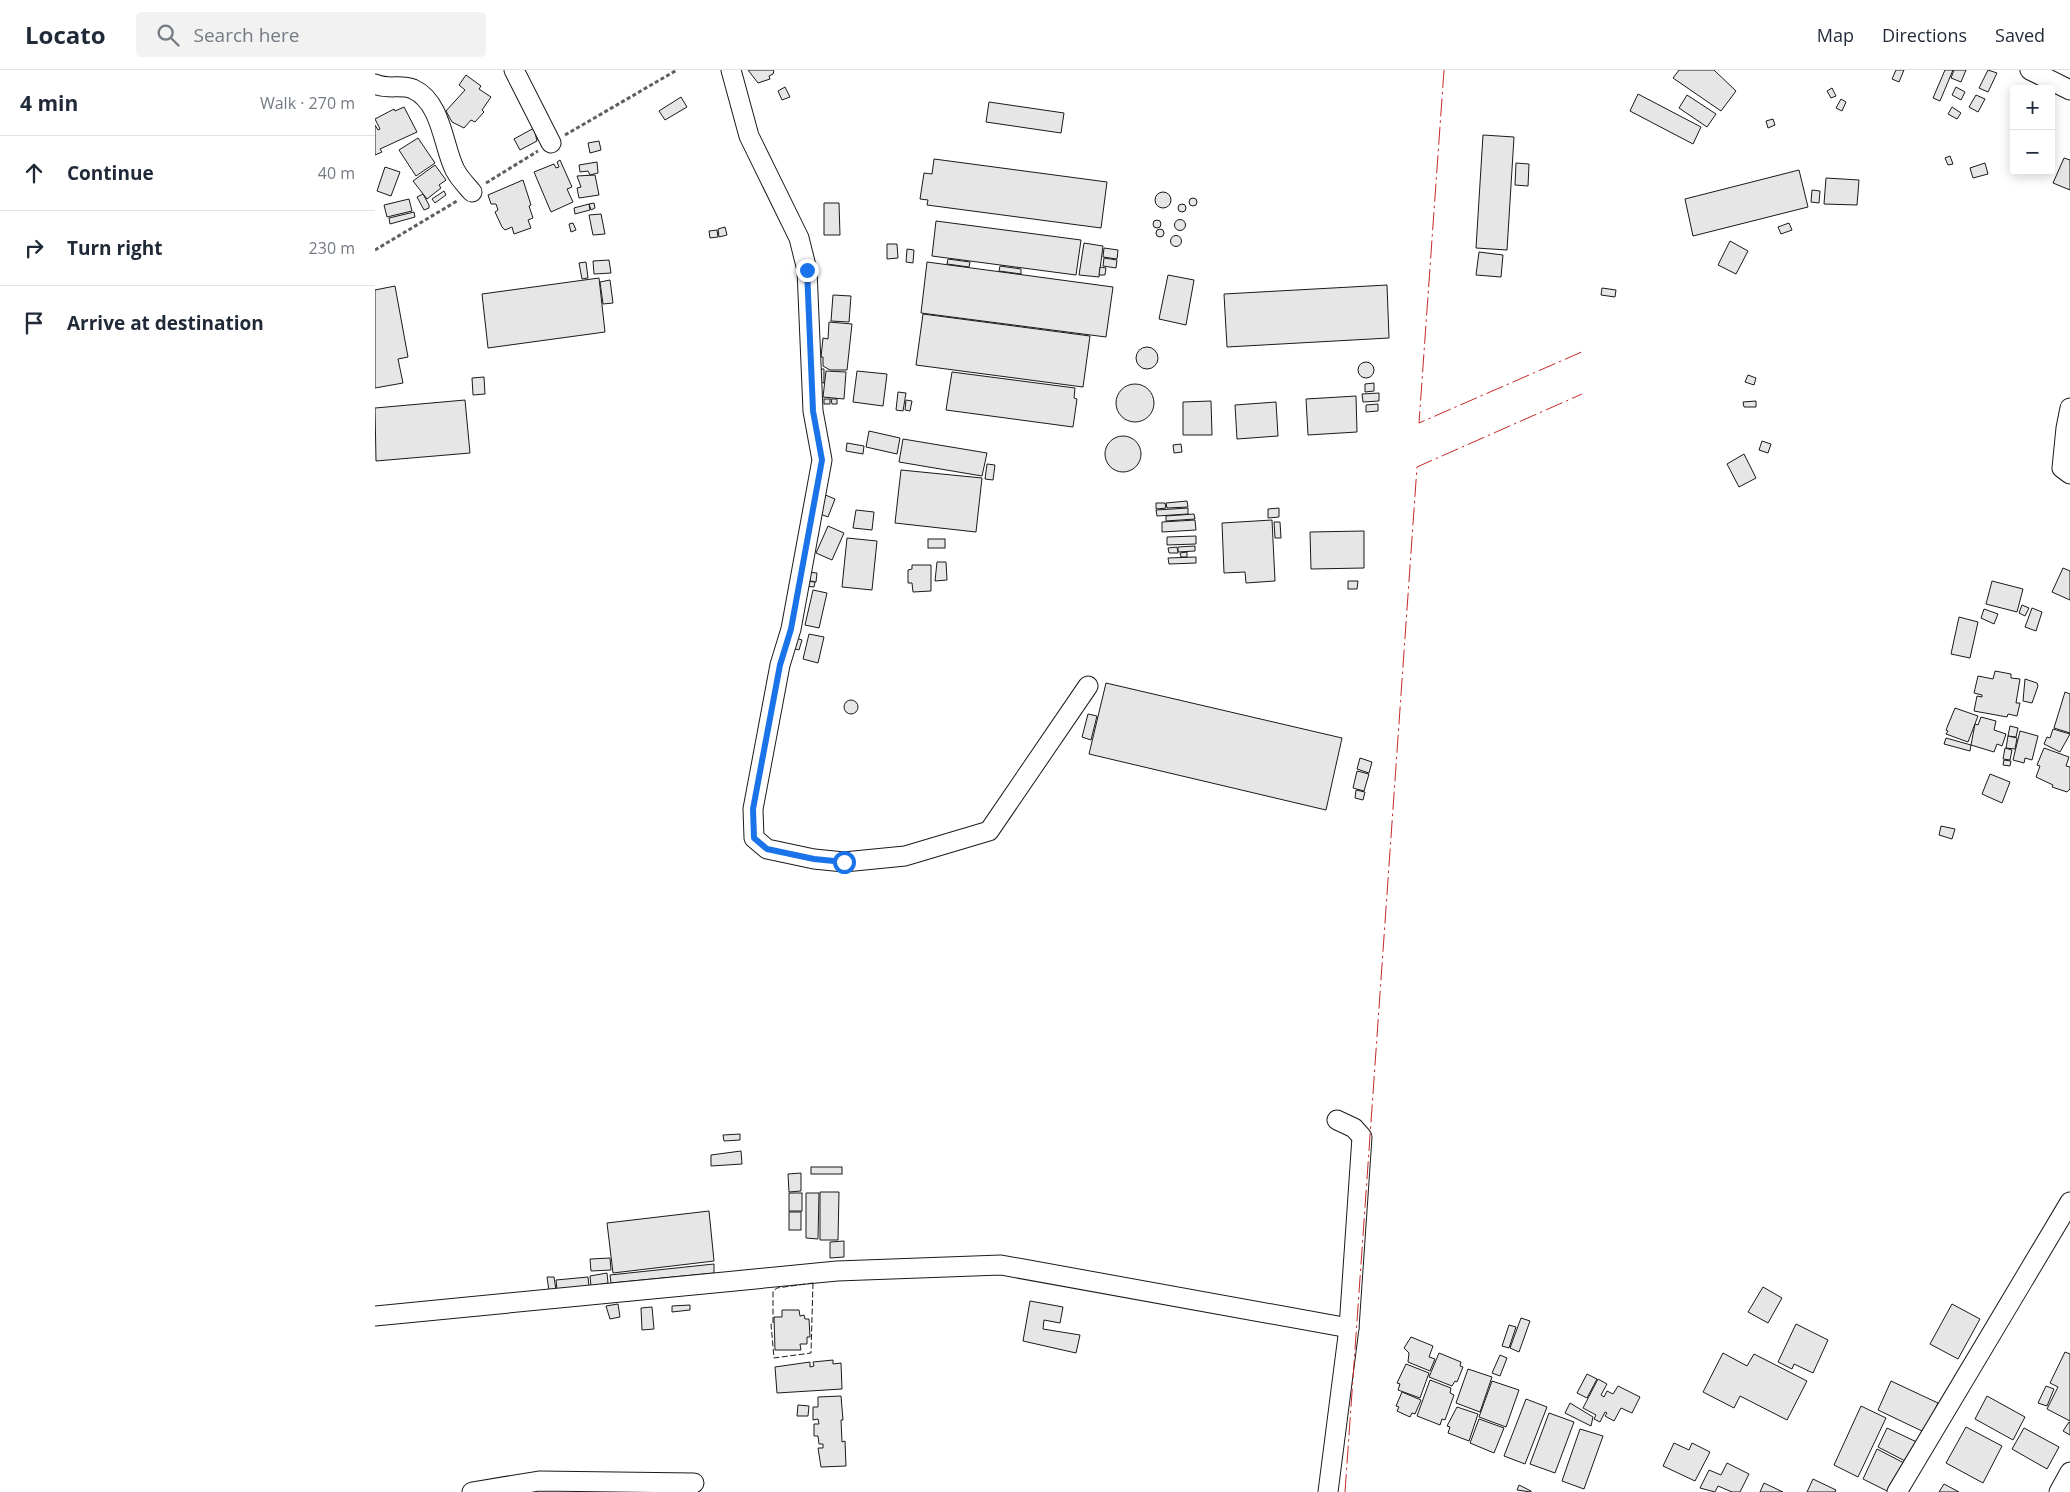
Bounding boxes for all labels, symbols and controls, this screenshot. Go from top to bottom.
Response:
search box [136,12,486,57]
text: Locato [25,18,106,51]
icon: search [154,21,182,49]
text: Search here [194,22,299,48]
text: Map [1817,23,1854,47]
text: Directions [1882,23,1967,47]
text: Saved [1995,23,2045,47]
map controls [2010,85,2055,175]
button: + [2010,85,2055,130]
text: 4 min [20,89,78,117]
text: Walk · 270 m [260,92,355,114]
button: − [2010,130,2055,175]
icon: ahead [20,159,48,187]
text: Continue [67,160,154,186]
text: 40 m [318,162,355,184]
icon: right [20,234,48,262]
text: Turn right [67,235,162,261]
text: 230 m [309,237,355,259]
route end [796,259,819,282]
icon: arrive [20,309,48,337]
text: Arrive at destination [67,310,264,336]
route start [833,851,856,874]

